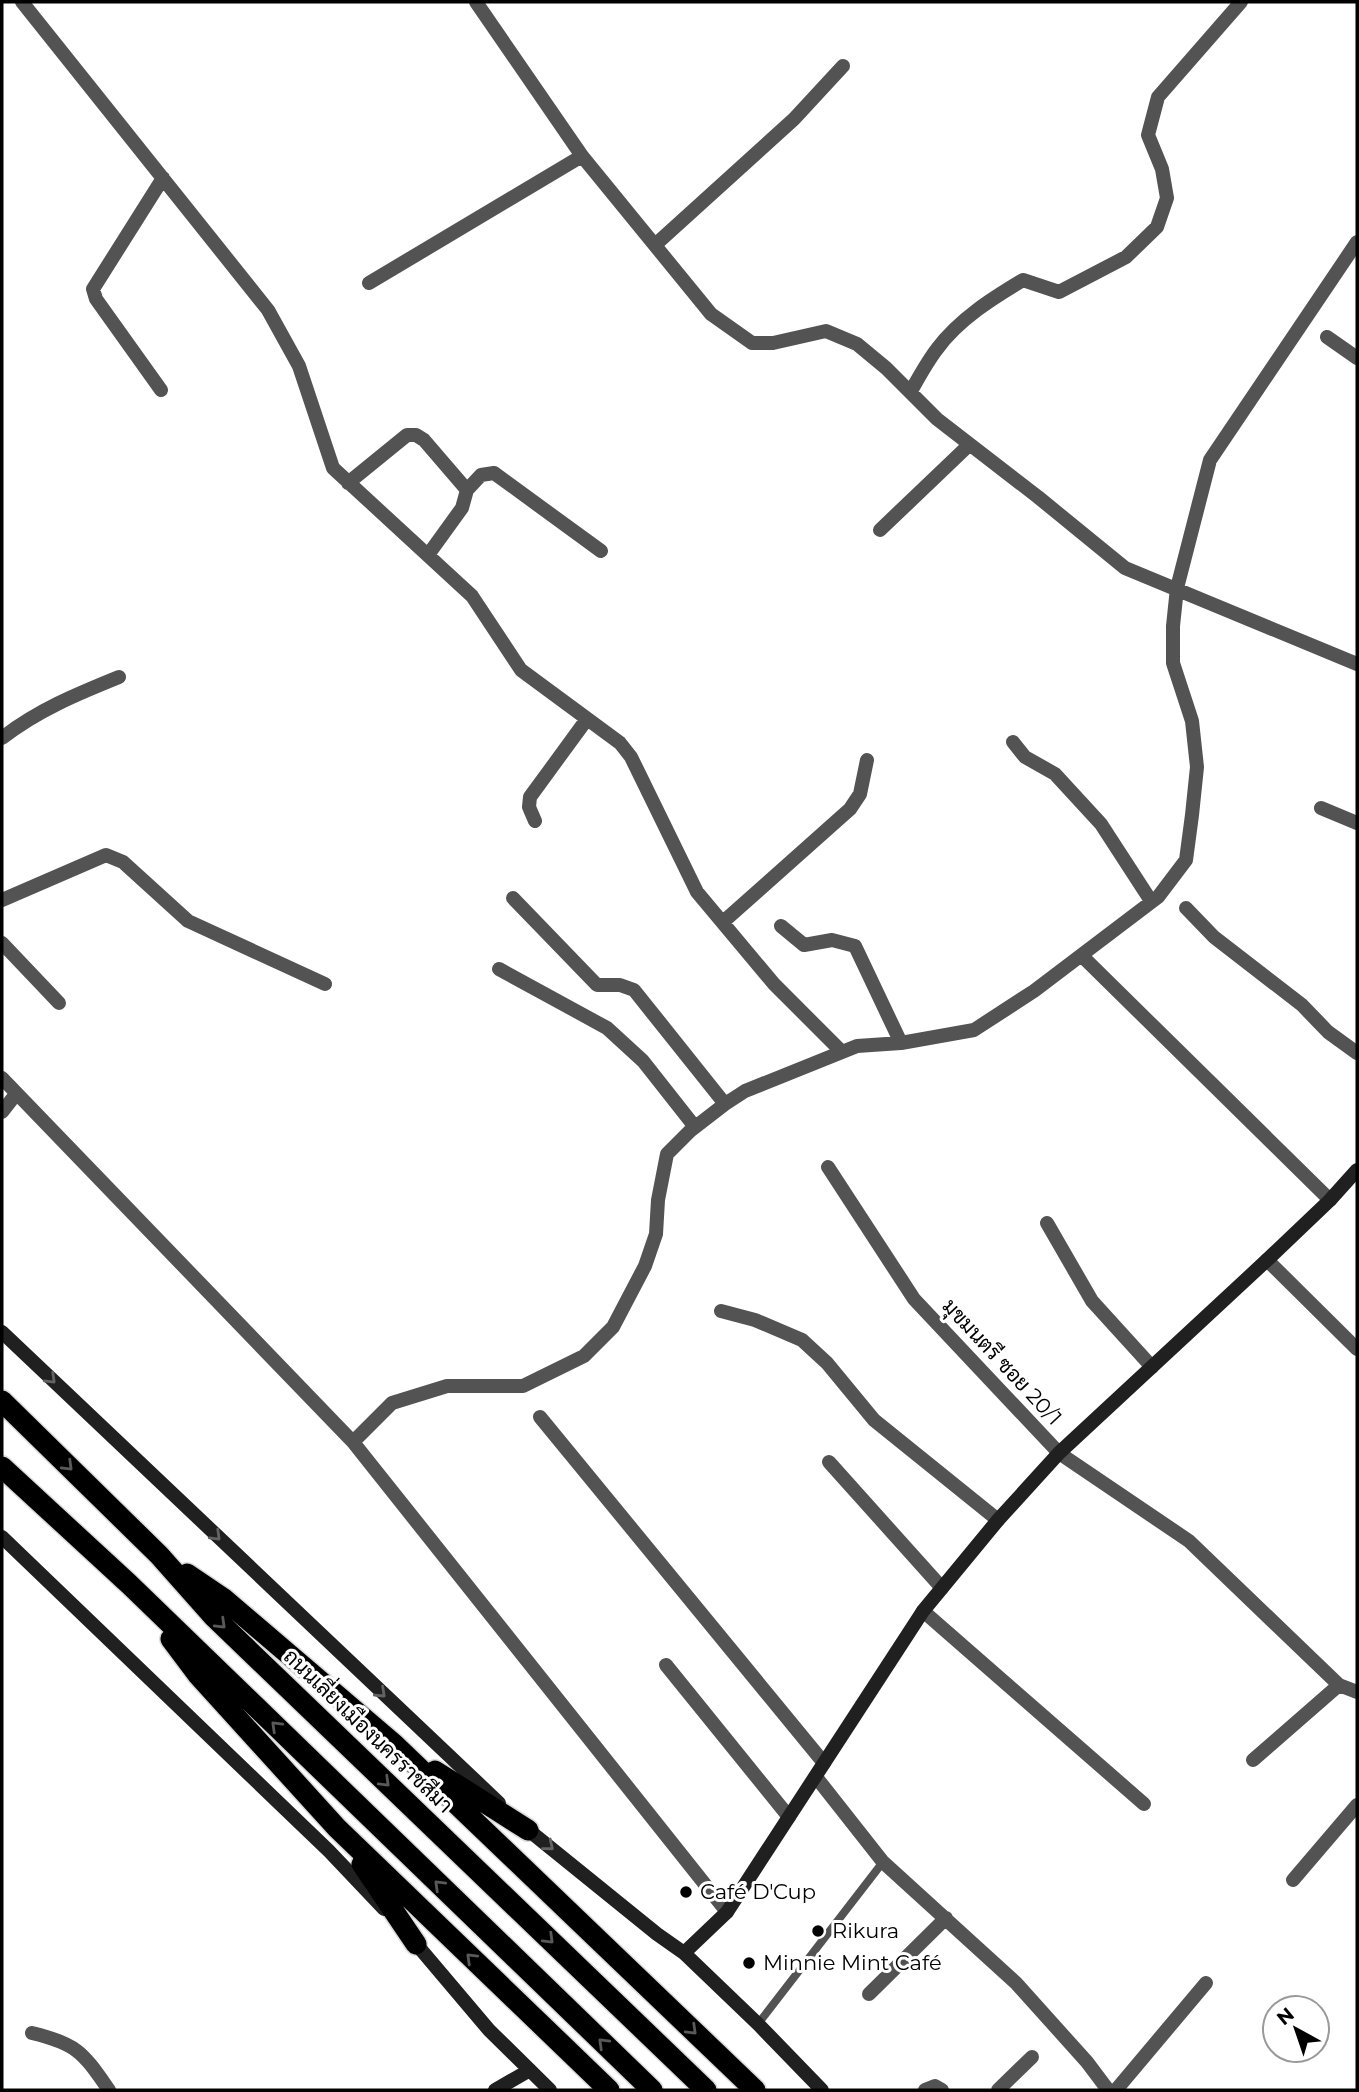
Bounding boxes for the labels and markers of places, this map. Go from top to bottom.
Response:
place label: Café D'Cup [700,1879,816,1904]
marker: Café D'Cup [678,1884,694,1900]
place label: Rikura [832,1918,899,1943]
marker: Rikura [810,1923,826,1939]
place label: Minnie Mint Café [763,1950,942,1975]
marker: Minnie Mint Café [741,1955,757,1971]

